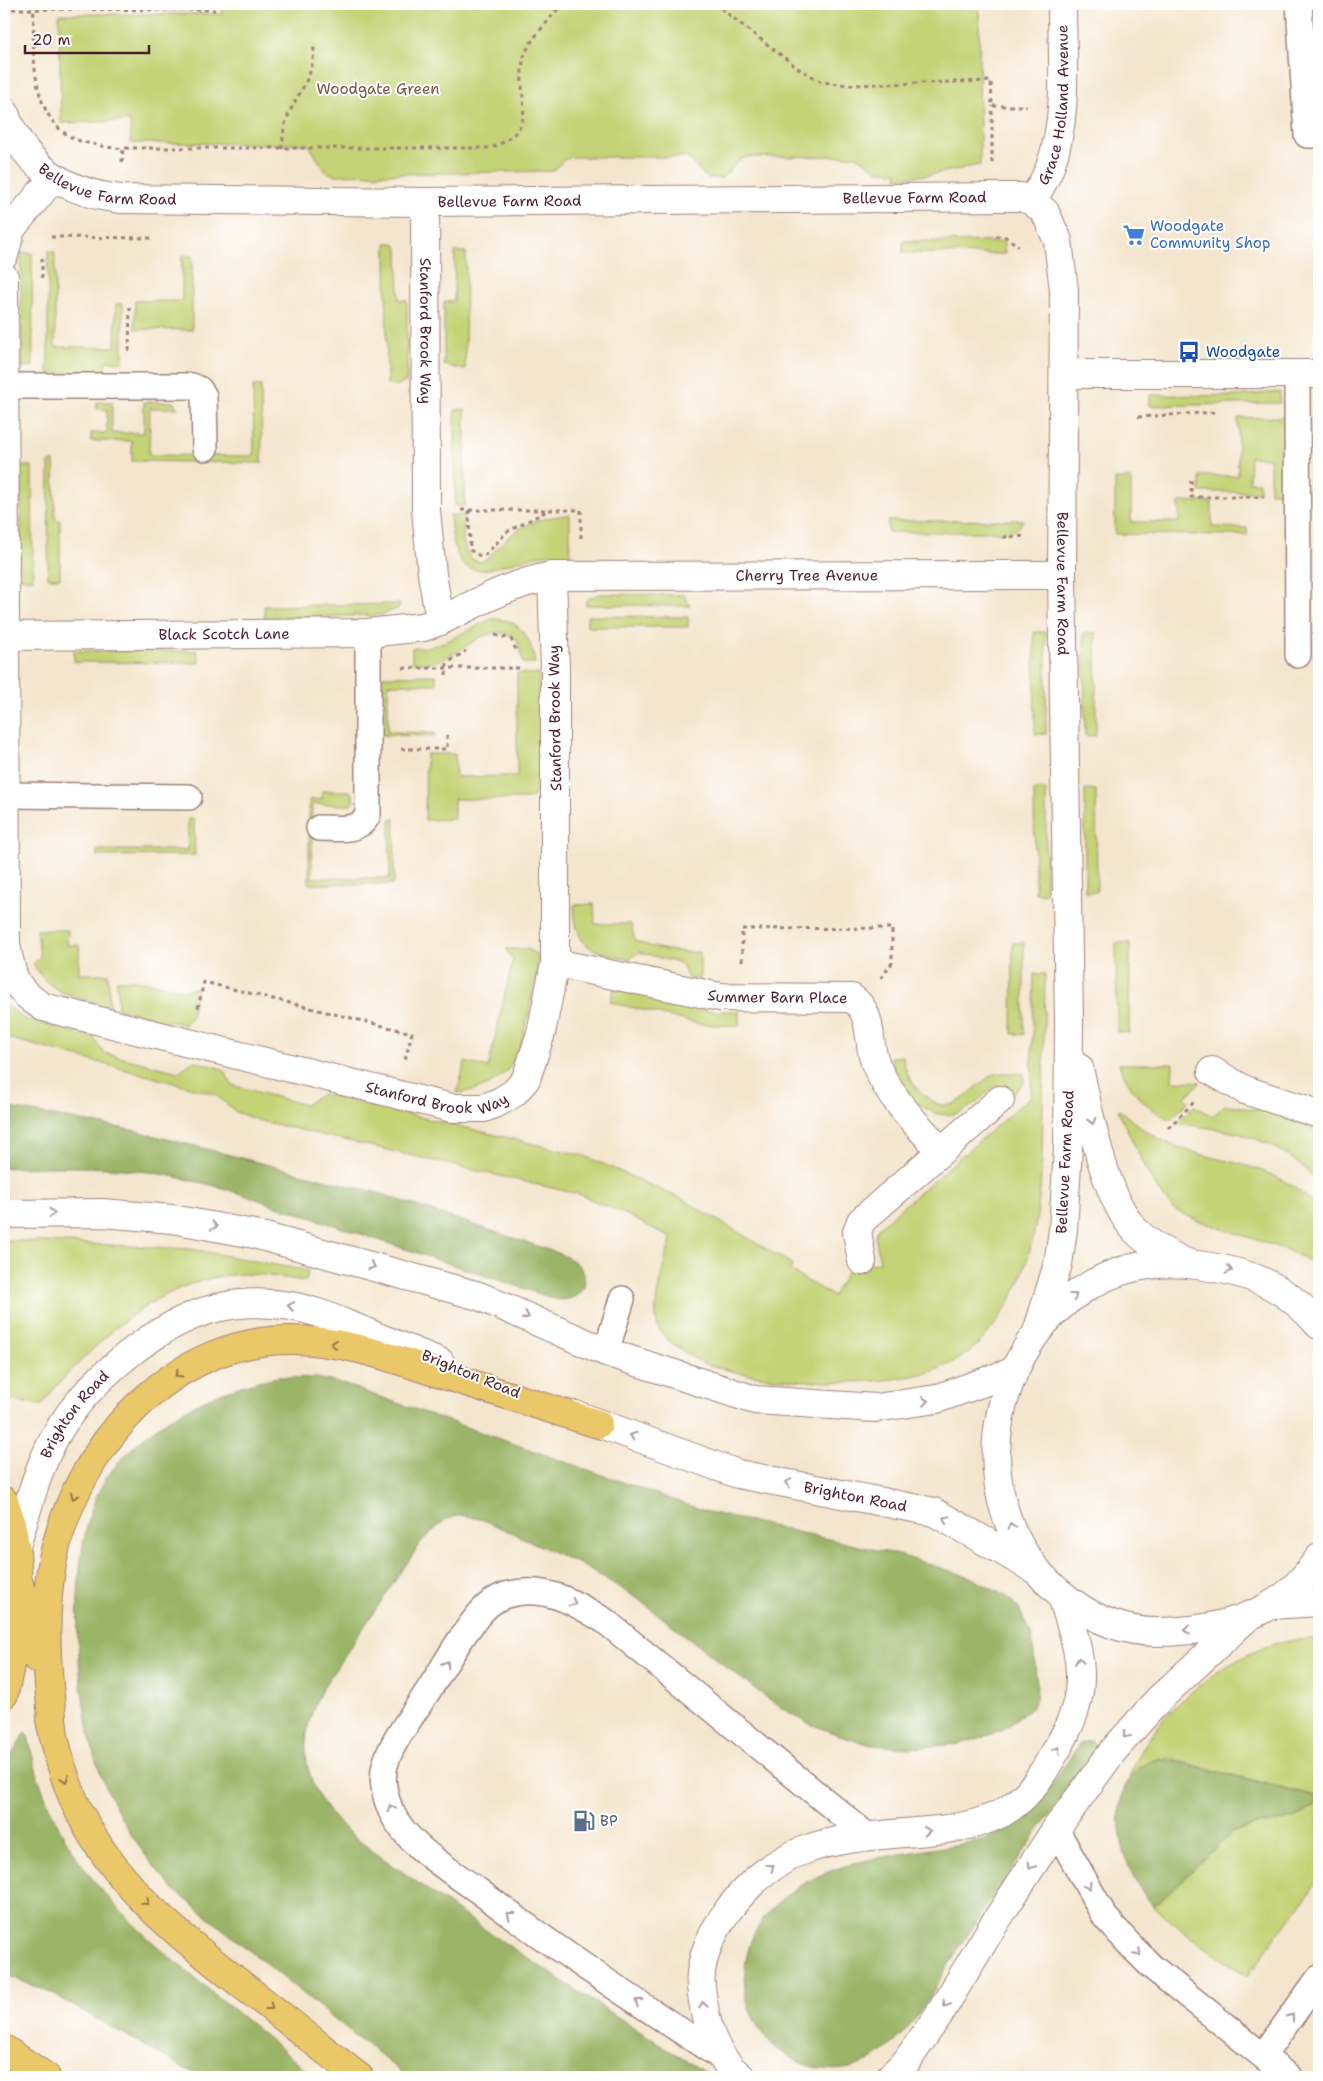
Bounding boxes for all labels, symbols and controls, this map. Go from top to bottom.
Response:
scale bar [25,22,149,54]
street label: Grace Holland Avenue [1033,24,1073,189]
text: 20 m [32,30,71,50]
park label: Woodgate Green [317,79,439,99]
street label: Bellevue Farm Road [34,159,177,210]
street label: Bellevue Farm Road [843,187,987,208]
street label: Bellevue Farm Road [438,191,582,212]
place label: Woodgate Community Shop [1150,216,1270,253]
supermarket icon: Woodgate Community Shop [1121,222,1147,248]
street label: Stanford Brook Way [415,258,436,404]
bus stop icon: Woodgate [1176,339,1202,365]
place label: Woodgate [1206,342,1280,362]
street label: Bellevue Farm Road [1052,512,1073,656]
street label: Cherry Tree Avenue [736,565,878,586]
street label: Black Scotch Lane [158,624,290,645]
street label: Stanford Brook Way [544,645,566,791]
street label: Summer Barn Place [706,985,848,1008]
street label: Stanford Brook Way [363,1077,512,1120]
street label: Bellevue Farm Road [1051,1089,1079,1234]
one-way arrow [1086,1116,1097,1125]
one-way arrow [49,1208,57,1218]
one-way arrow [210,1221,218,1231]
one-way arrow [367,1260,375,1270]
one-way arrow [1225,1264,1234,1275]
one-way arrow [1068,1293,1078,1302]
one-way arrow [287,1302,296,1312]
one-way arrow [521,1310,530,1321]
one-way arrow [330,1339,338,1349]
street label: Brighton Road [419,1345,524,1403]
street label: Brighton Road [36,1366,114,1461]
one-way arrow [175,1368,184,1378]
one-way arrow [920,1396,929,1406]
one-way arrow [629,1432,638,1442]
street label: Brighton Road [802,1477,909,1517]
one-way arrow [784,1478,793,1489]
one-way arrow [70,1490,80,1499]
one-way arrow [942,1515,951,1525]
one-way arrow [1007,1522,1017,1531]
one-way arrow [568,1597,577,1607]
one-way arrow [1182,1624,1190,1635]
one-way arrow [1075,1657,1085,1666]
one-way arrow [440,1660,449,1669]
one-way arrow [1123,1729,1132,1738]
one-way arrow [1050,1746,1060,1755]
one-way arrow [60,1774,70,1783]
one-way arrow [386,1804,397,1813]
fuel station icon: BP [571,1808,597,1834]
place label: BP [600,1811,618,1831]
one-way arrow [923,1826,931,1837]
one-way arrow [1028,1861,1038,1870]
one-way arrow [765,1864,775,1873]
one-way arrow [1082,1881,1092,1890]
one-way arrow [140,1896,149,1905]
one-way arrow [506,1912,516,1921]
one-way arrow [1132,1947,1141,1956]
one-way arrow [634,1999,643,2009]
one-way arrow [942,1999,952,2008]
one-way arrow [264,2001,273,2009]
one-way arrow [699,2001,709,2009]
one-way arrow [1285,2013,1294,2023]

